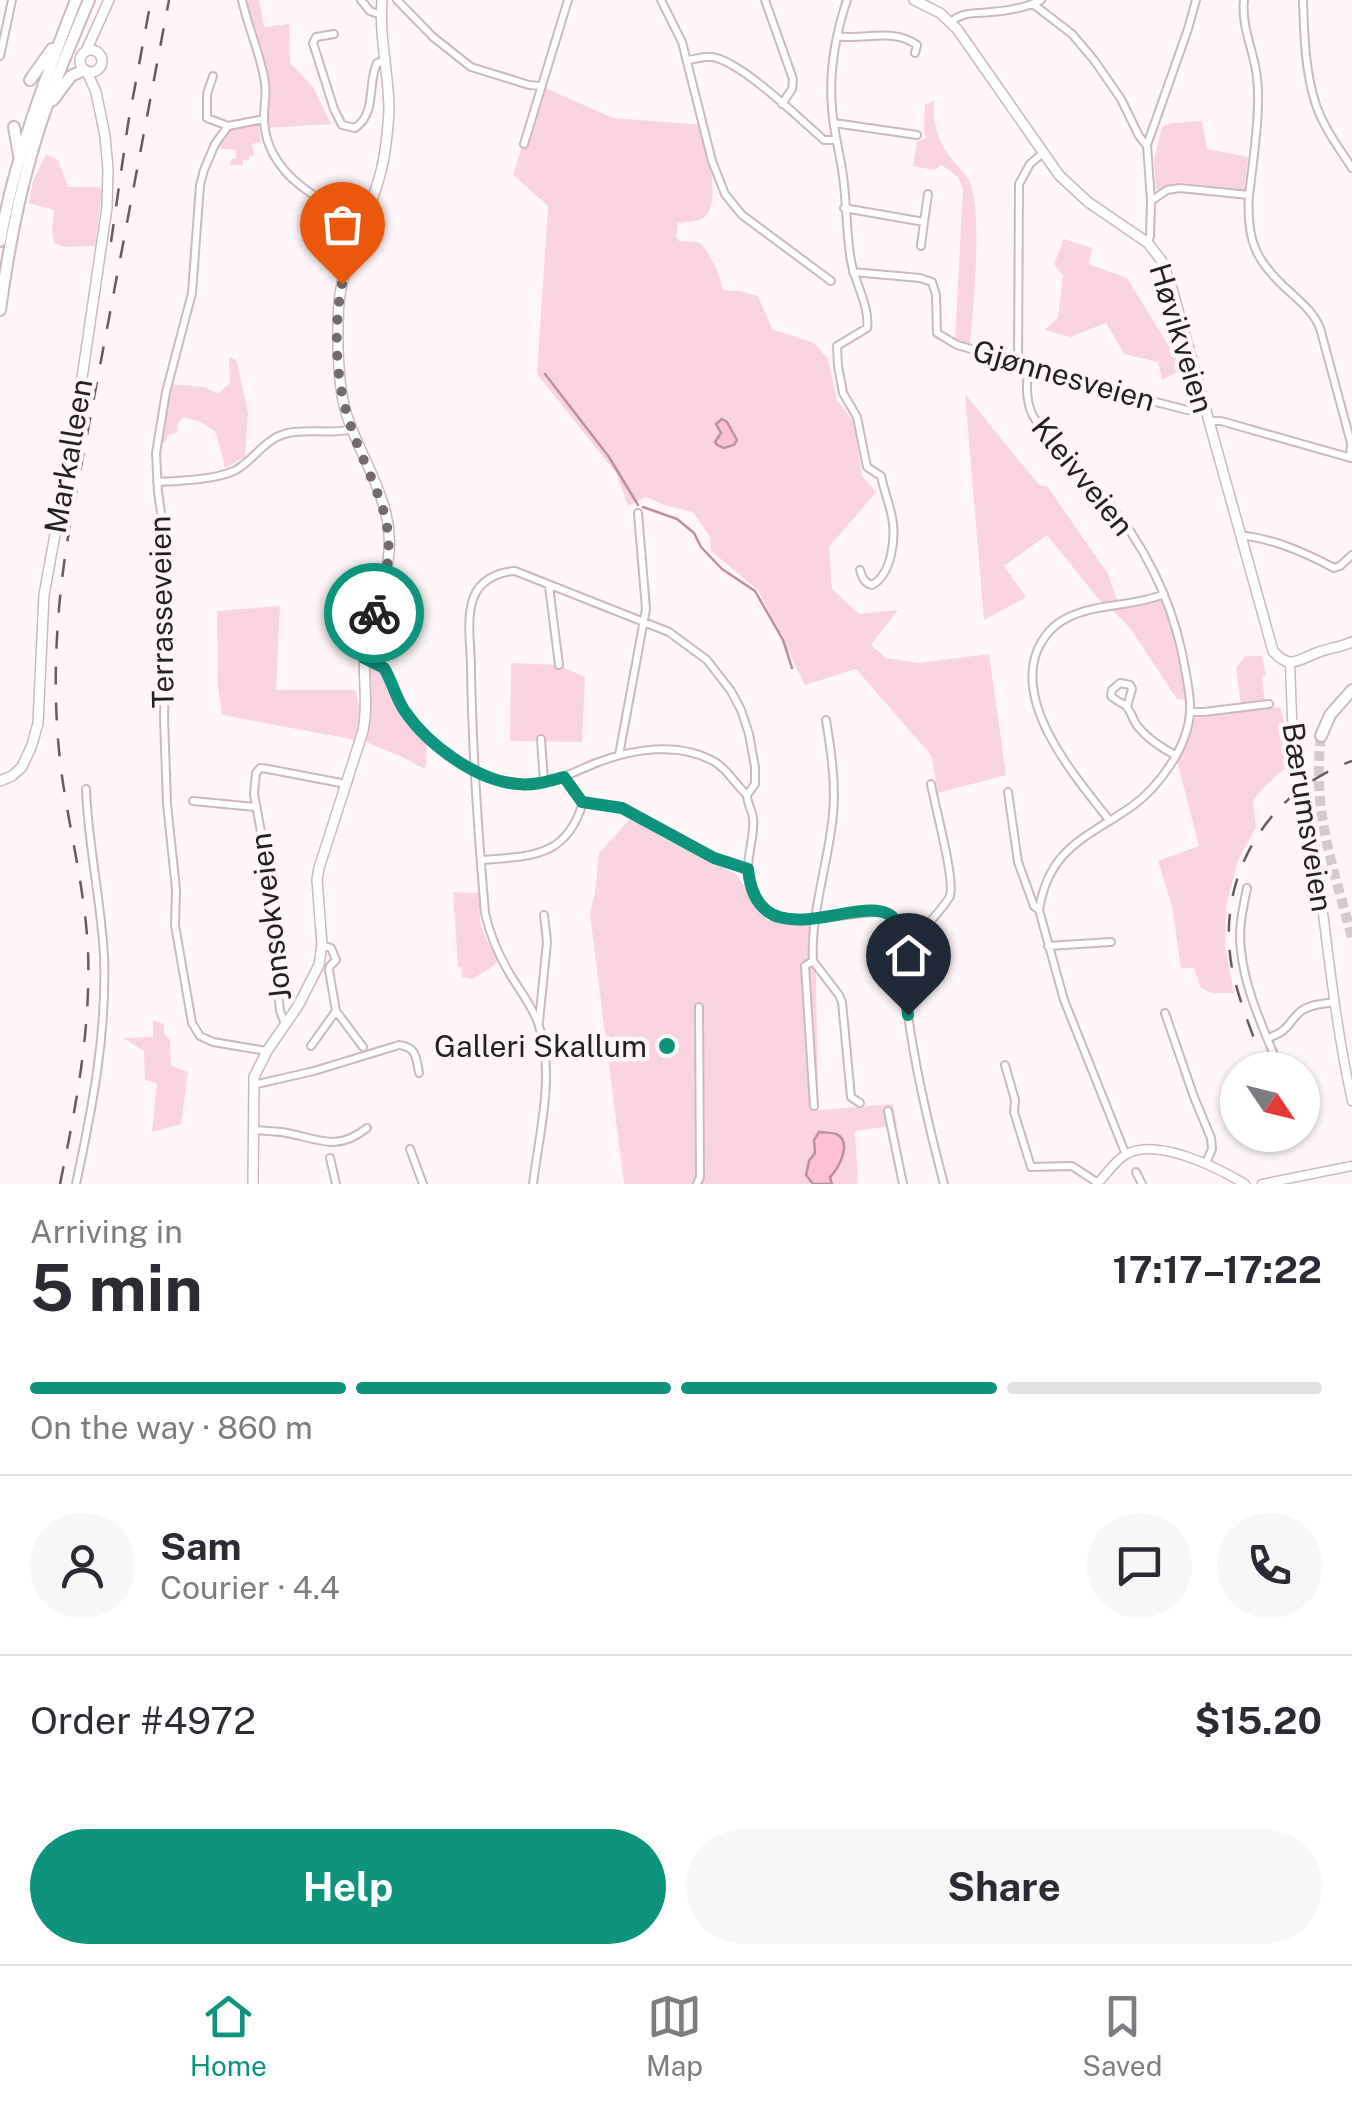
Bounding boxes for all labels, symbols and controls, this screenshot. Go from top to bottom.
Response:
pin [300,182,385,285]
icon: bag [315,197,370,252]
street label: Høvikveien [1142,259,1222,417]
street label: Gjønnesveien [969,332,1159,418]
street label: Markalleen [37,376,99,536]
street label: Kleivveien [1024,409,1142,543]
street label: Terrasseveien [141,515,181,709]
courier [324,563,424,663]
icon: bike [347,586,402,641]
street label: Bærumsveien [1275,720,1341,914]
street label: Jonsokveien [242,831,298,1003]
pin [866,913,951,1016]
icon: home [881,928,936,983]
place label: Galleri Skallum [434,1028,647,1064]
marker: Galleri Skallum [656,1035,678,1057]
north arrow [1220,1052,1320,1152]
map controls [1220,1052,1320,1152]
text: Arriving in [30,1213,183,1250]
text: 17:17–17:22 [1112,1247,1322,1292]
text: 5 min [30,1249,203,1326]
text: On the way · 860 m [30,1409,313,1446]
button: person [30,1513,135,1618]
button: chat [1087,1513,1192,1618]
button: phone [1217,1513,1322,1618]
text: Sam [160,1524,242,1569]
text: Courier · 4.4 [160,1569,340,1606]
text: Order #4972 [30,1698,256,1743]
text: $15.20 [1195,1698,1322,1743]
button: Help [30,1829,666,1944]
button: Share [686,1829,1322,1944]
tab: Home [190,1989,267,2082]
tab: Map [646,1989,703,2082]
tab: Saved [1082,1989,1162,2082]

